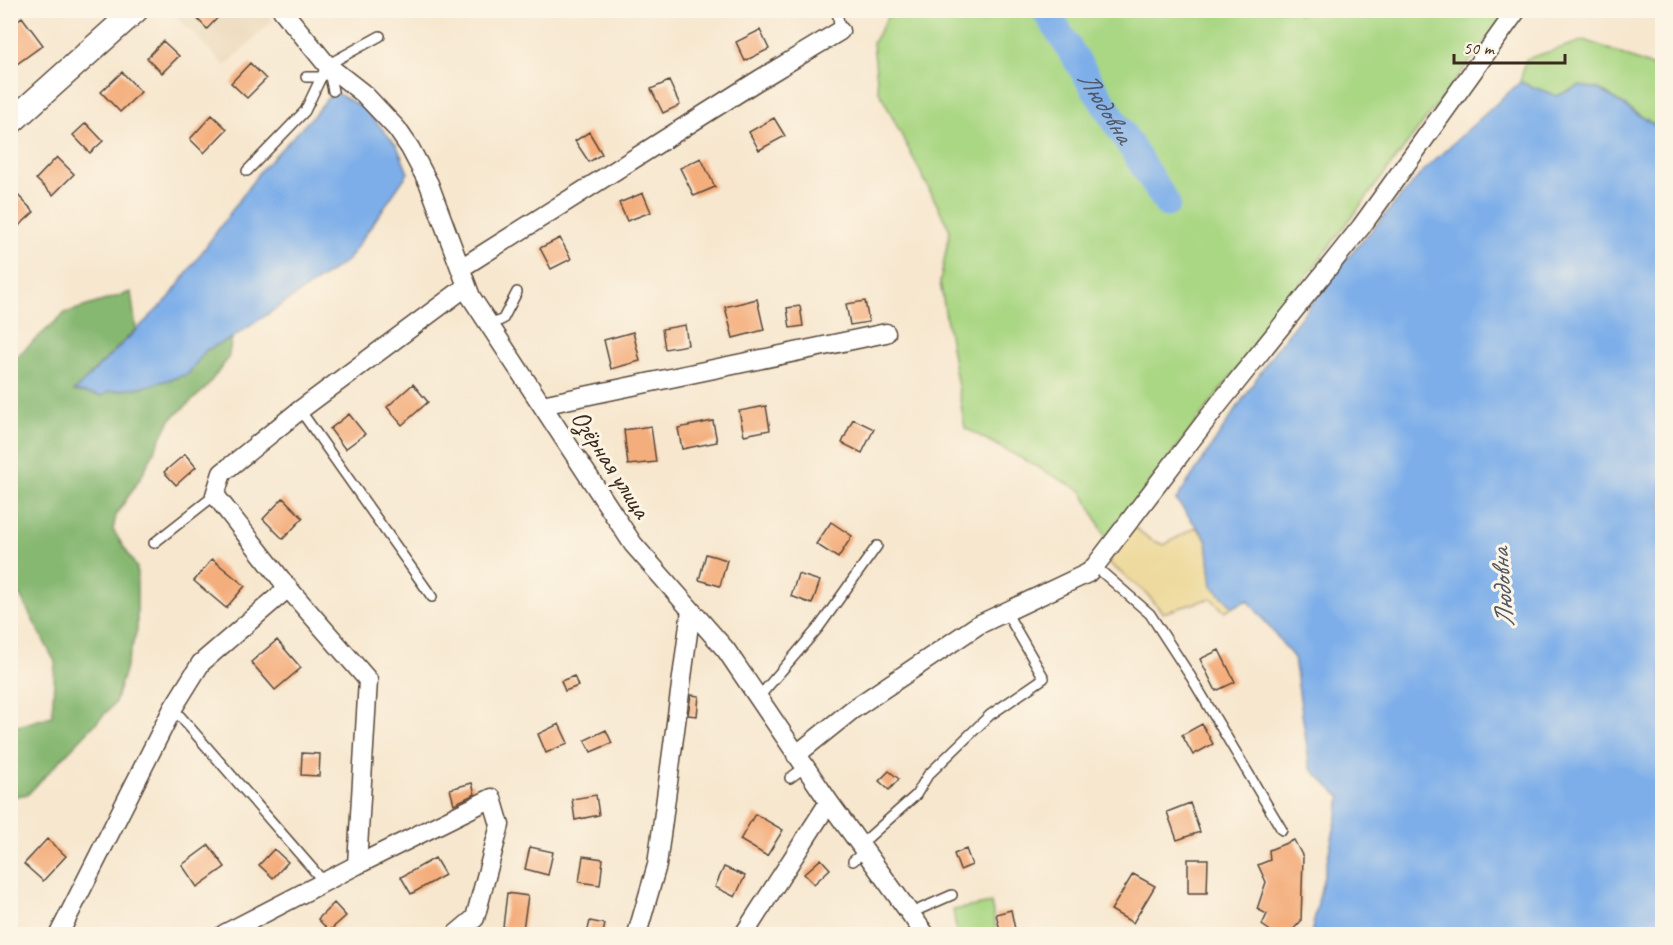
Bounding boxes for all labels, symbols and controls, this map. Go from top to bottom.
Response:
scale bar [1454,27,1565,65]
text: 50 m [1463,37,1496,59]
water label: Людовна [1070,64,1143,152]
street label: Озёрная улица [563,404,659,526]
water label: Людовна [1482,544,1522,629]

